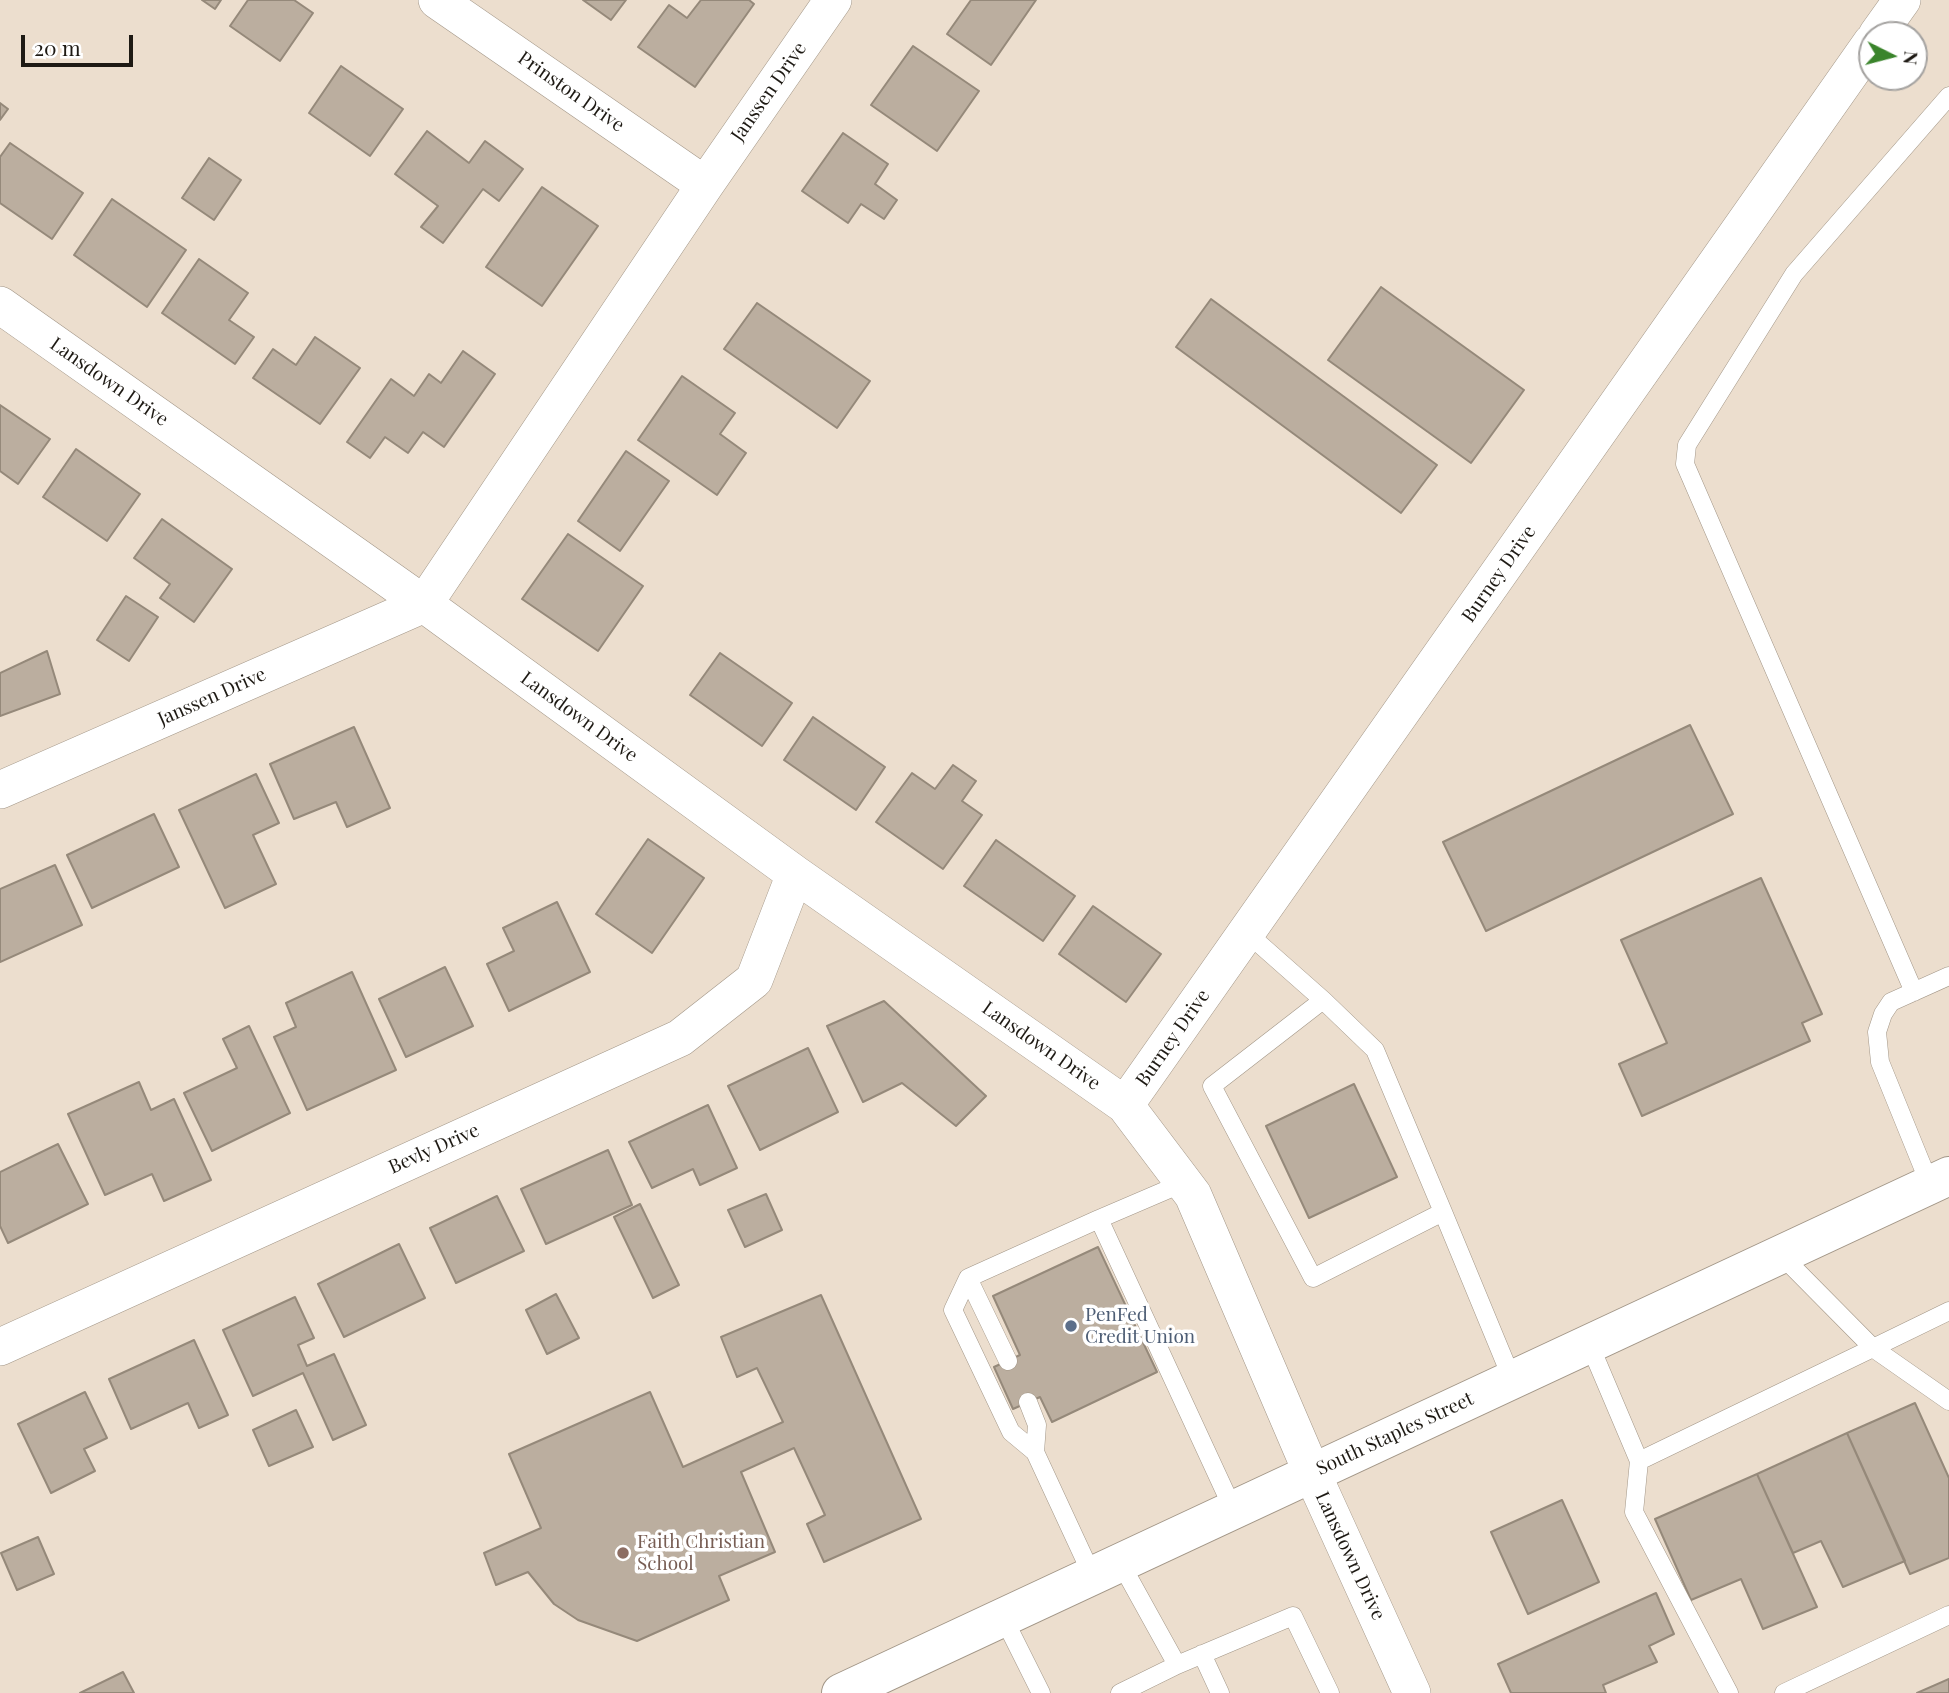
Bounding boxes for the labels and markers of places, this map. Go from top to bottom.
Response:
place label: PenFed Credit Union [1085,1304,1195,1348]
marker: PenFed Credit Union [1063,1318,1079,1334]
place label: Faith Christian School [637,1531,765,1575]
marker: Faith Christian School [615,1545,631,1561]

